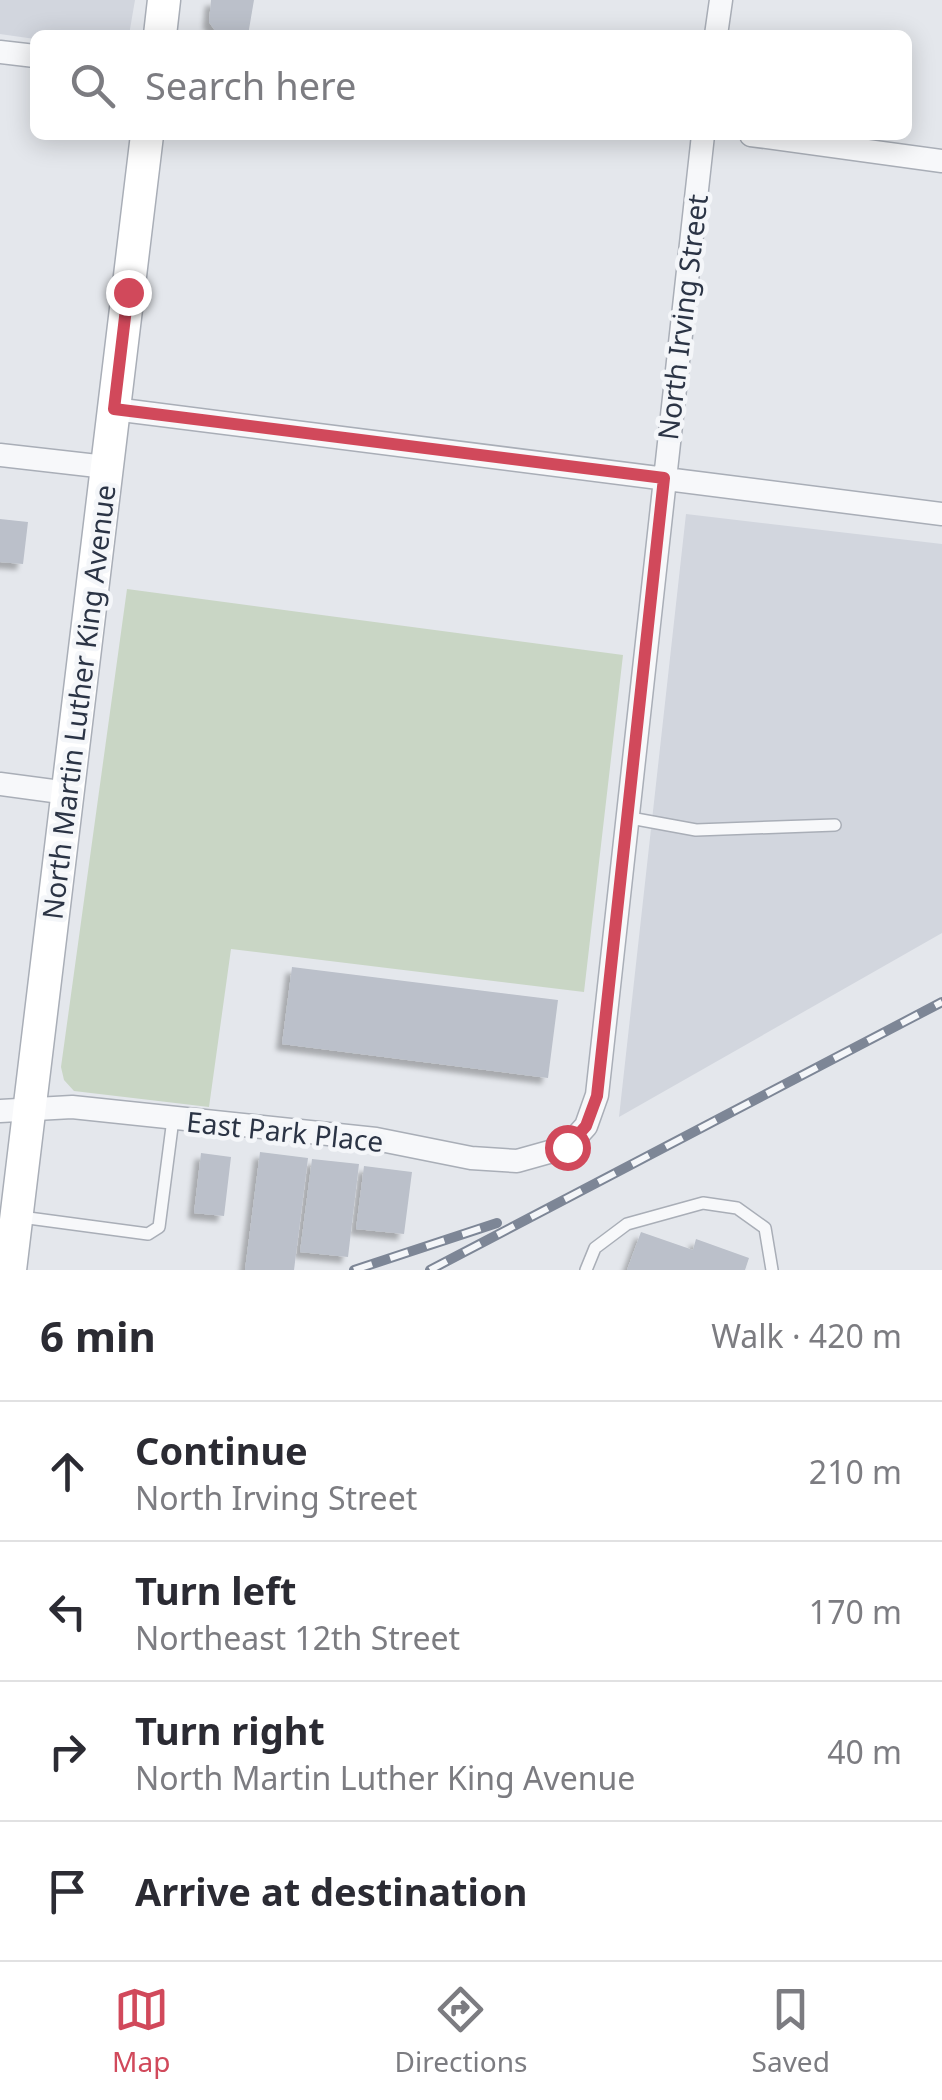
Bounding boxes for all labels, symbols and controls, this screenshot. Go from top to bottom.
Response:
search box [30,30,912,140]
icon: search [65,58,120,113]
text: Search here [145,59,356,111]
street label: North Irving Street [648,192,716,442]
route end [106,270,152,316]
street label: North Martin Luther King Avenue [32,482,124,922]
street label: East Park Place [185,1102,385,1160]
route start [545,1125,591,1171]
text: 6 min [40,1307,156,1364]
text: Walk · 420 m [711,1314,902,1357]
text: Continue [135,1424,308,1476]
icon: ahead [40,1444,95,1499]
text: 210 m [809,1450,902,1493]
text: North Irving Street [135,1476,417,1519]
text: Turn left [135,1564,297,1616]
icon: left [40,1584,95,1639]
text: 170 m [809,1590,902,1633]
text: Northeast 12th Street [135,1616,460,1659]
text: Turn right [135,1704,325,1756]
icon: right [40,1724,95,1779]
text: 40 m [827,1730,902,1773]
text: North Martin Luther King Avenue [135,1756,635,1799]
icon: arrive [40,1864,95,1919]
text: Arrive at destination [135,1865,527,1917]
tab: Map [112,1982,170,2080]
tab: Directions [395,1982,527,2080]
tab: Saved [752,1982,830,2080]

